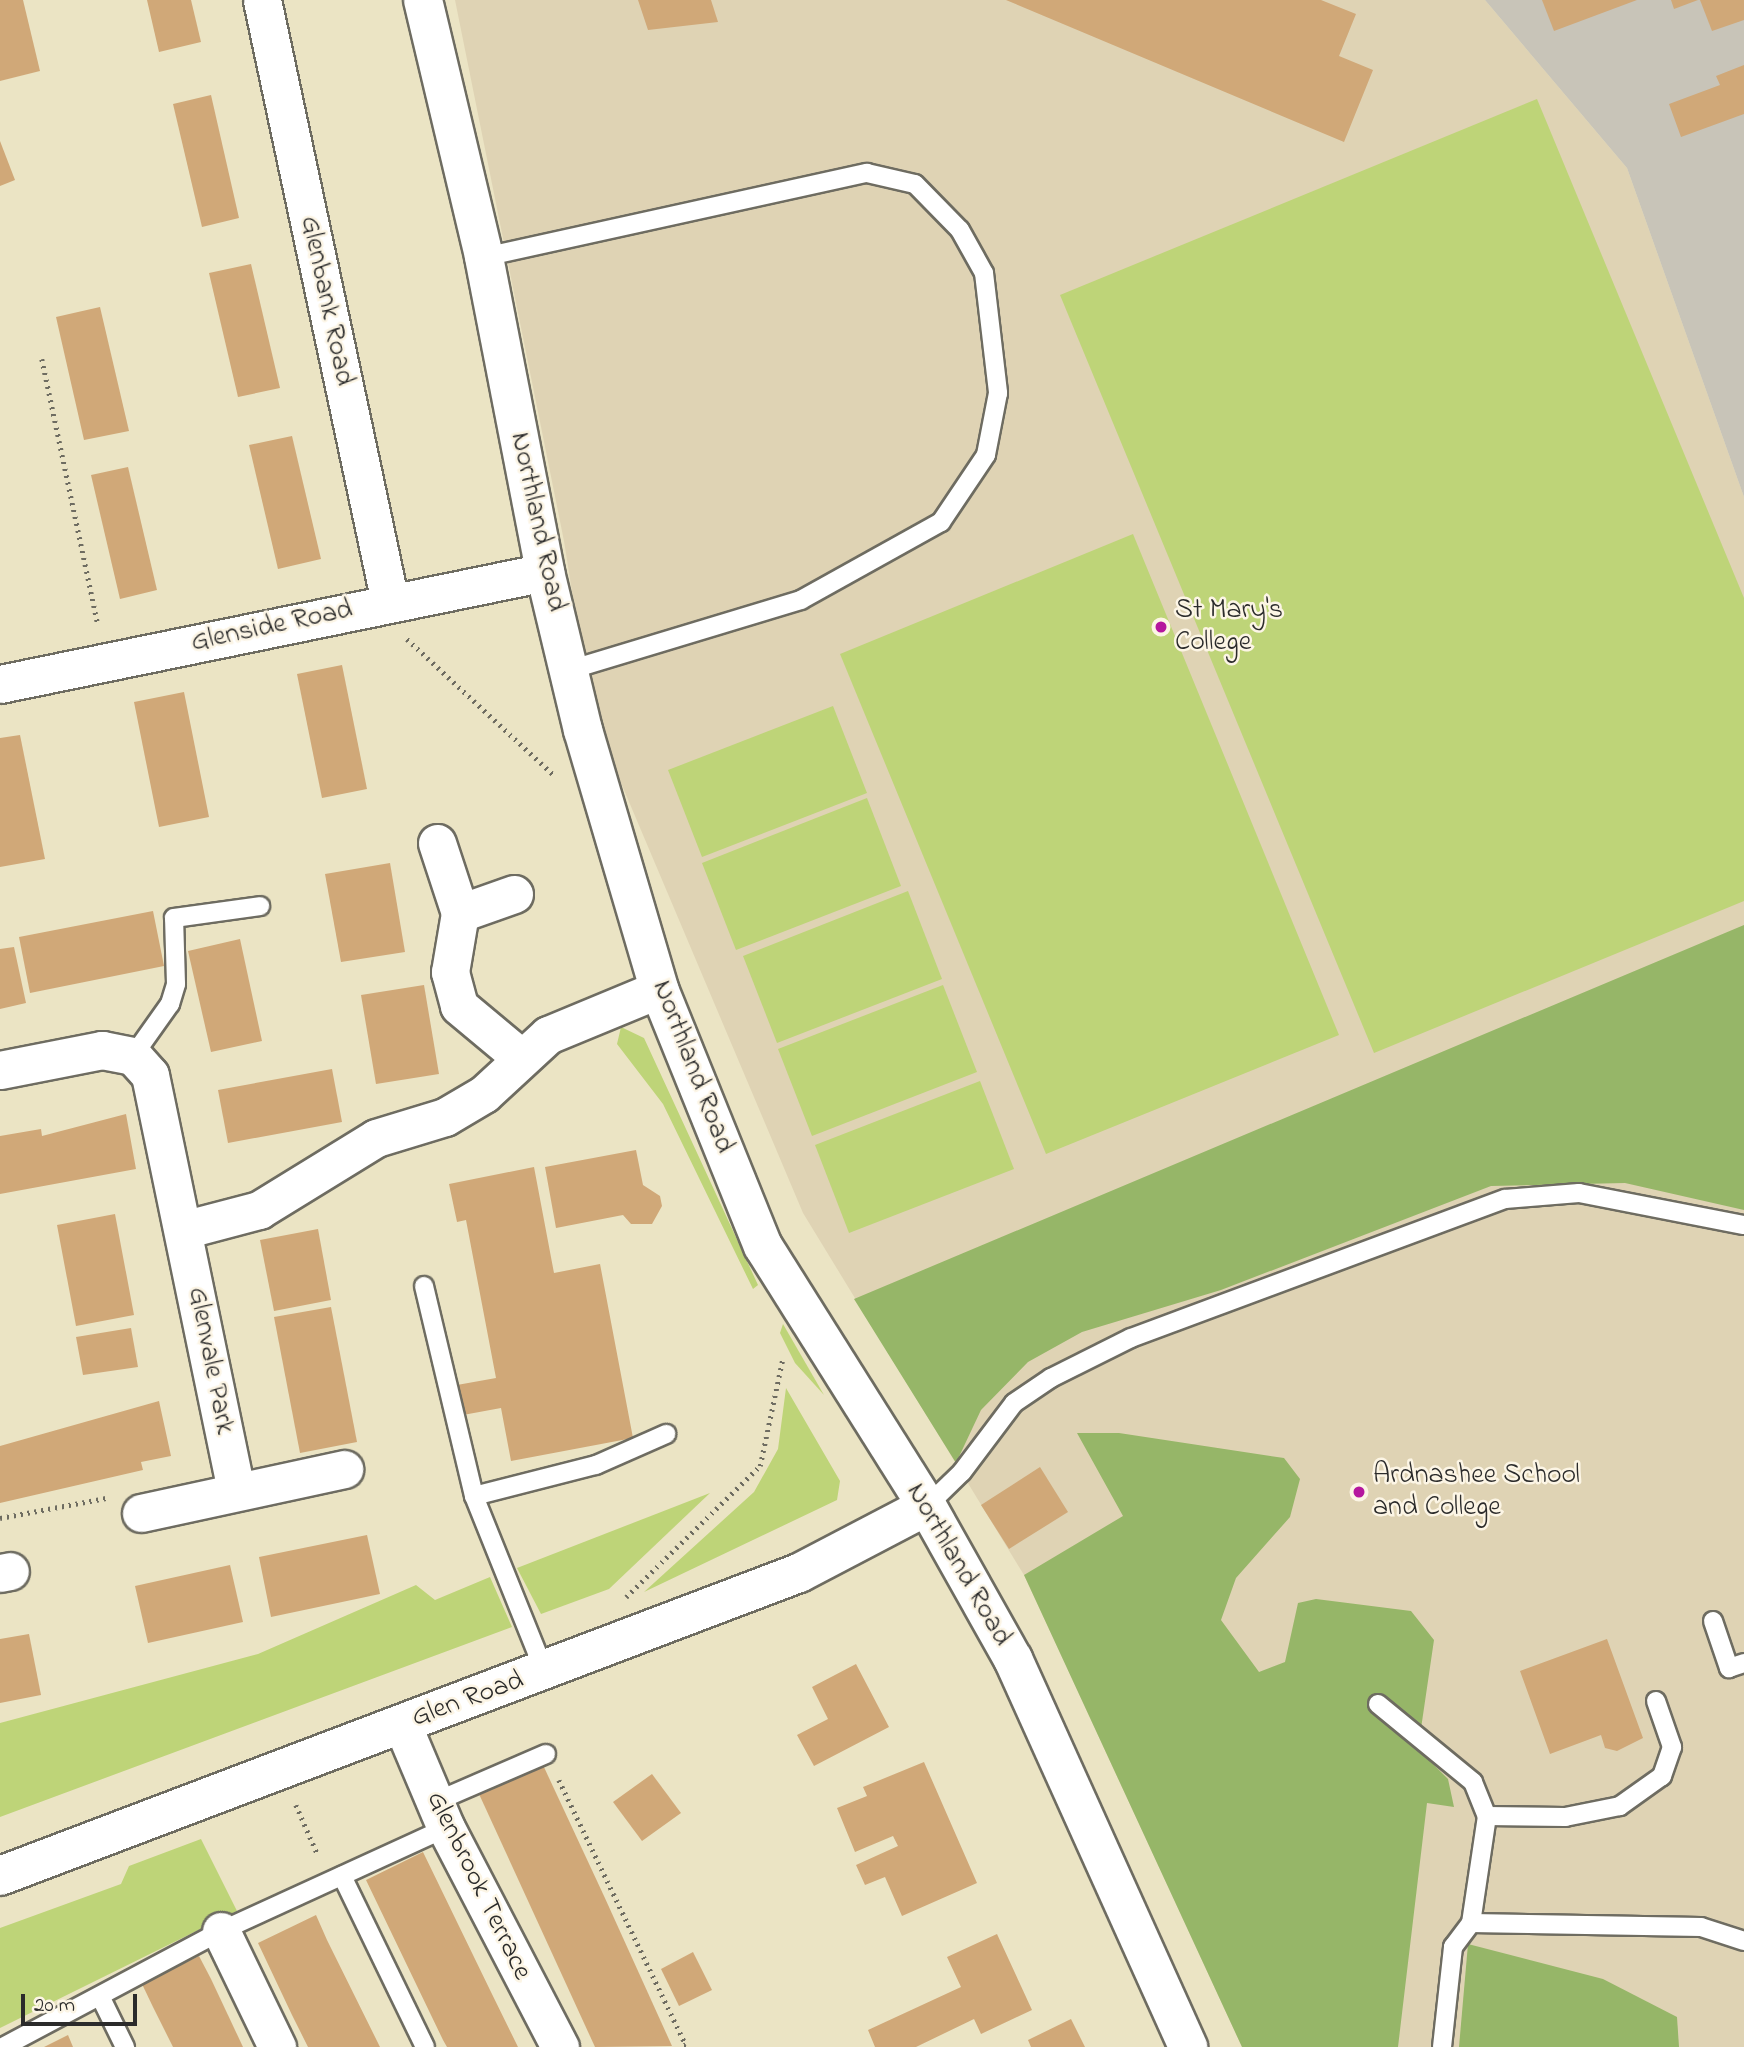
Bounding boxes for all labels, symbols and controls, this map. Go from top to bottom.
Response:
street label: Glenbank Road [292,213,360,389]
street label: Northland Road [502,429,572,615]
street label: Glenside Road [188,594,356,660]
place label: St Mary's College [1175,594,1283,660]
marker: St Mary's College [1153,619,1169,635]
street label: Northland Road [644,976,740,1158]
street label: Glenvale Park [179,1284,241,1438]
place label: Ardnashee School and College [1373,1459,1580,1525]
street label: Northland Road [898,1478,1018,1652]
marker: Ardnashee School and College [1351,1484,1367,1500]
street label: Glen Road [408,1664,528,1736]
street label: Glenbrook Terrace [418,1786,538,1986]
scale bar [24,1980,140,2024]
text: 20 m [34,1991,75,2021]

